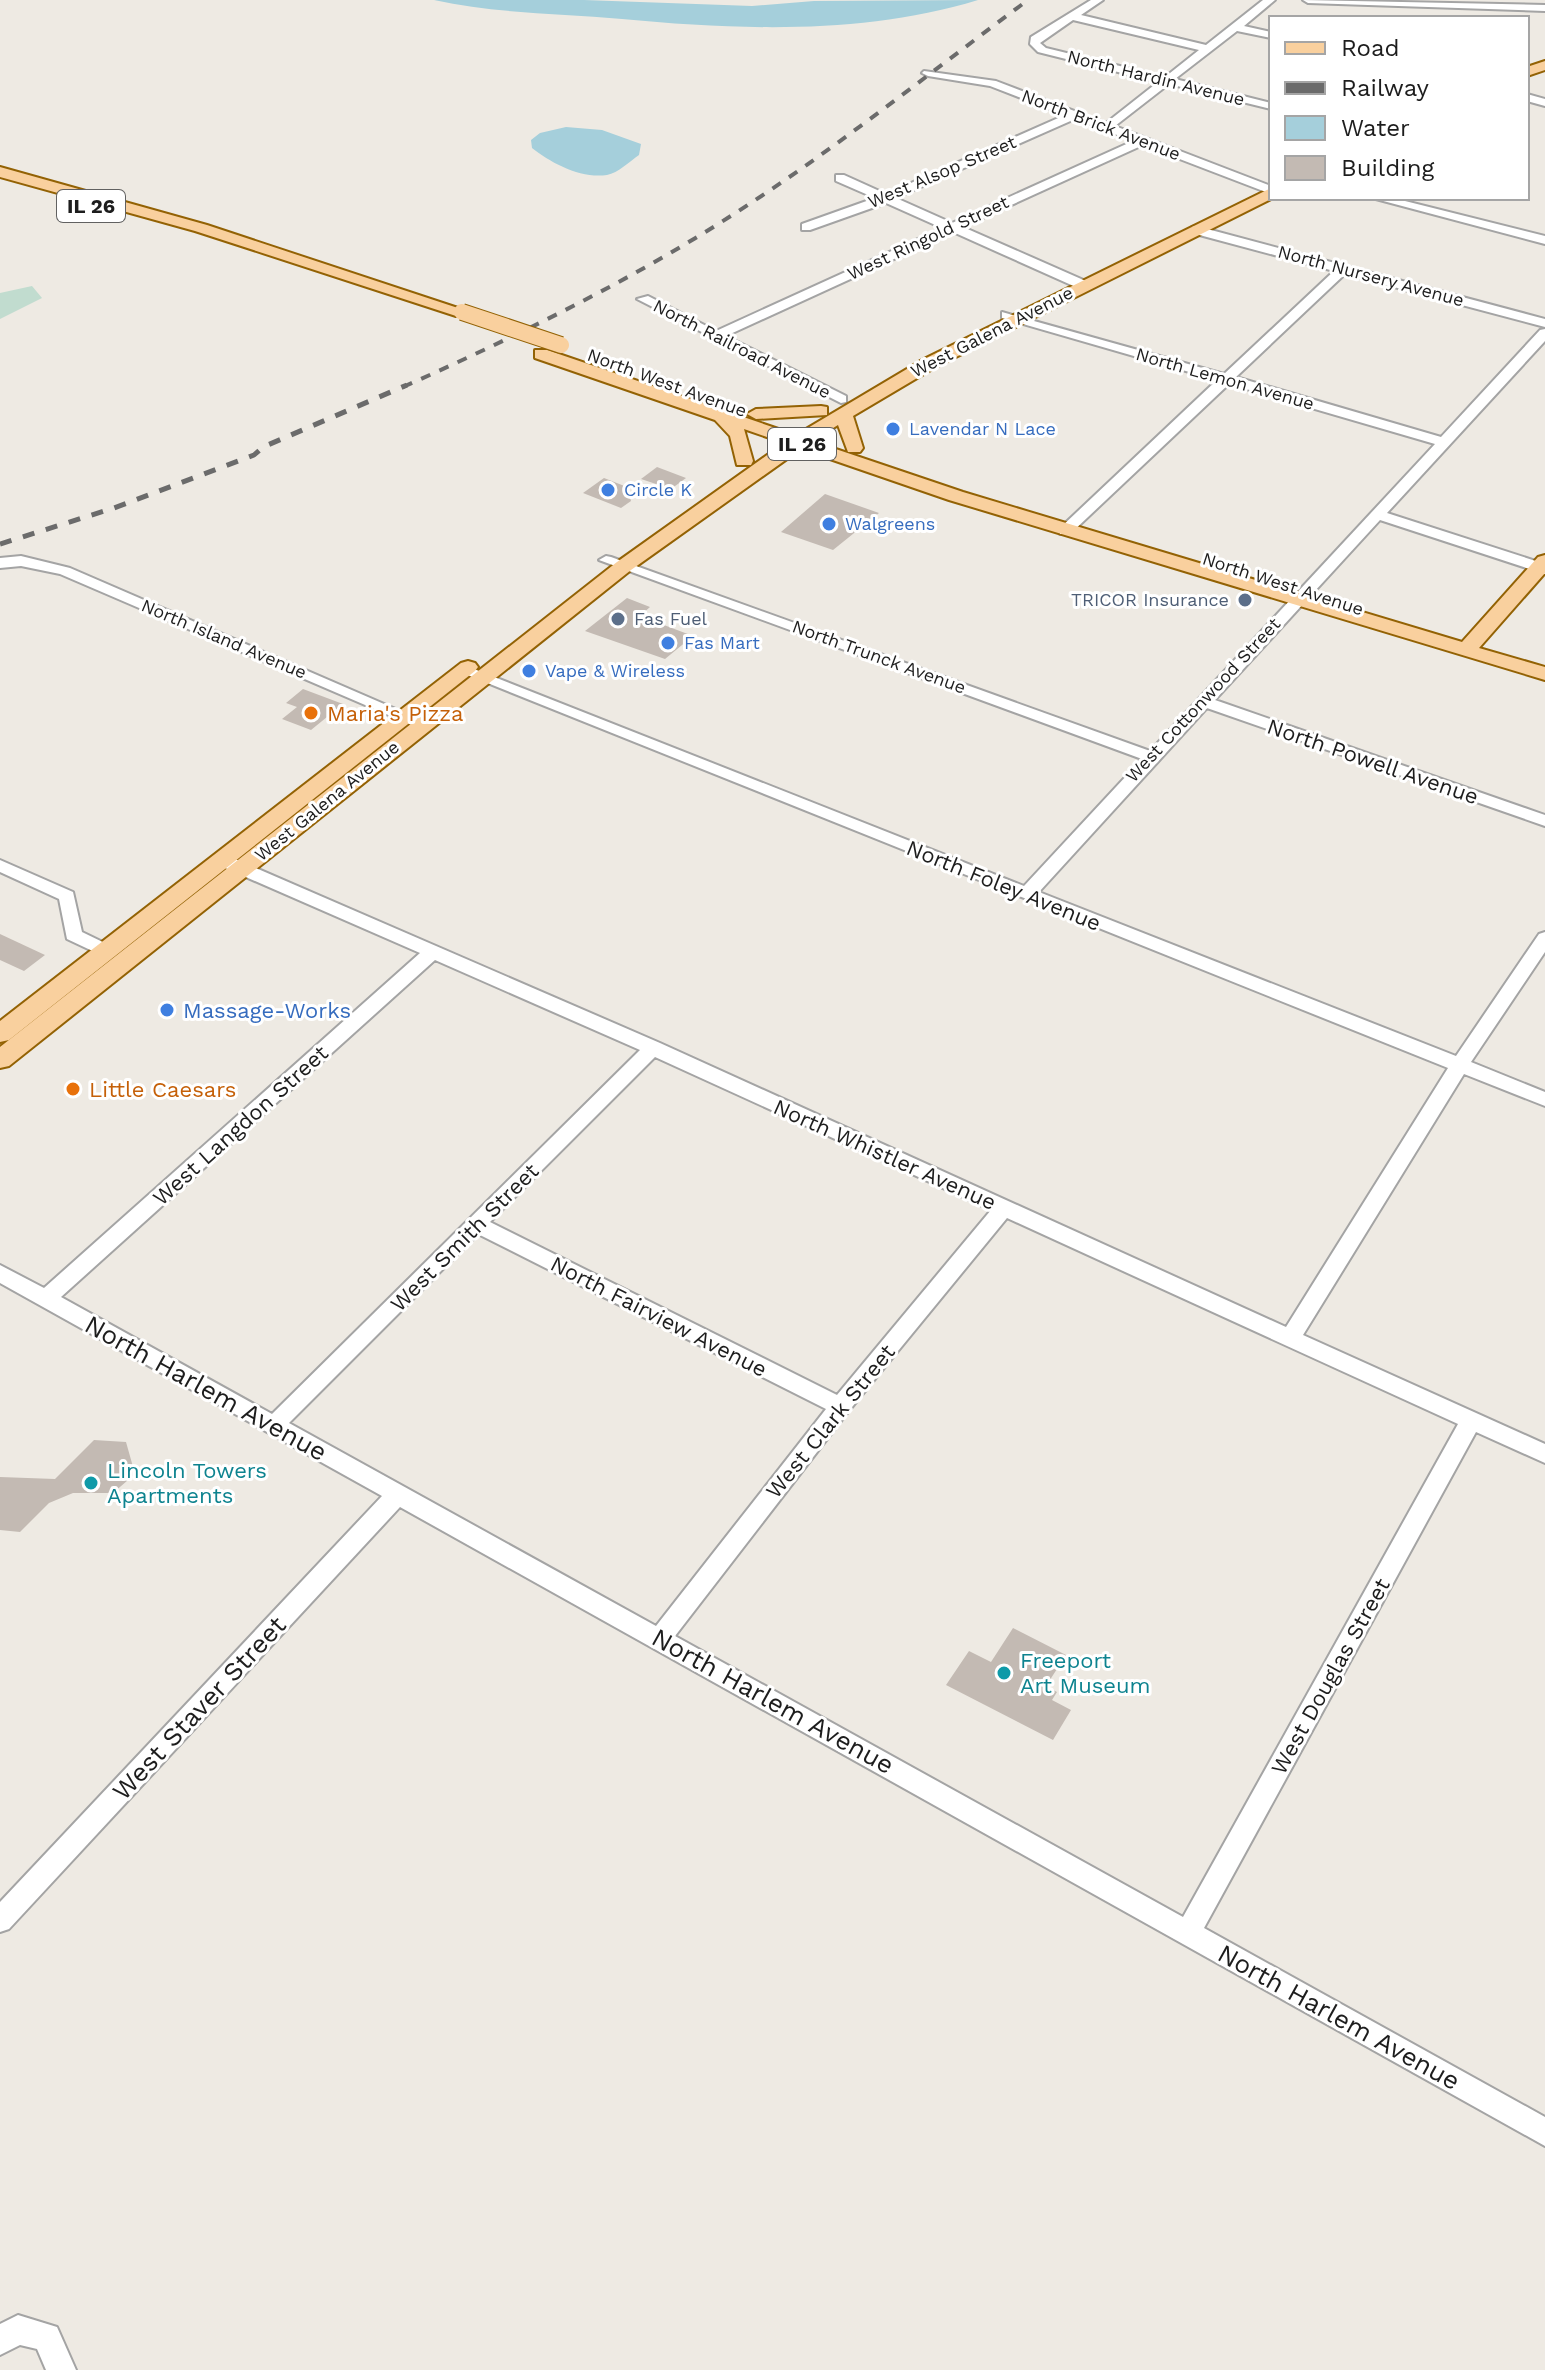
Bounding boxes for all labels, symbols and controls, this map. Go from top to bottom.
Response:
legend [1269,16,1529,200]
text: Road [1341,34,1400,62]
street label: North Hardin Avenue [1065,45,1247,110]
text: Railway [1341,74,1430,102]
street label: North Brick Avenue [1019,85,1184,165]
text: Water [1341,114,1410,142]
street label: West Alsop Street [865,131,1019,212]
text: Building [1341,154,1434,182]
road number: IL 26 [57,190,125,222]
street label: West Ringold Street [844,191,1012,284]
street label: North Nursery Avenue [1276,241,1466,310]
street label: West Galena Avenue [907,281,1076,382]
street label: North Railroad Avenue [650,295,834,402]
street label: North Lemon Avenue [1134,343,1317,414]
street label: North West Avenue [585,344,750,421]
place label: Lavendar N Lace [909,418,1056,439]
marker: Lavendar N Lace [884,420,902,438]
road number: IL 26 [768,428,836,460]
place label: Circle K [624,479,692,500]
marker: Circle K [599,481,617,499]
place label: Walgreens [845,513,935,534]
marker: Walgreens [820,515,838,533]
street label: North West Avenue [1200,548,1366,620]
place label: TRICOR Insurance [1071,589,1229,610]
marker: TRICOR Insurance [1236,591,1254,609]
street label: North Island Avenue [138,594,310,683]
place label: Fas Fuel [634,608,708,629]
marker: Fas Fuel [609,610,627,628]
street label: West Cottonwood Street [1121,613,1285,786]
street label: North Trunck Avenue [790,615,969,698]
place label: Fas Mart [684,632,760,653]
marker: Fas Mart [659,634,677,652]
place label: Vape & Wireless [545,660,685,681]
marker: Vape & Wireless [520,662,538,680]
place label: Maria's Pizza [327,701,464,726]
marker: Maria's Pizza [302,704,320,722]
street label: North Powell Avenue [1264,714,1482,809]
street label: West Galena Avenue [250,736,403,865]
street label: North Foley Avenue [903,835,1105,936]
place label: Massage-Works [183,998,351,1023]
marker: Massage-Works [158,1001,176,1019]
street label: West Langdon Street [148,1040,333,1210]
place label: Little Caesars [89,1077,236,1102]
marker: Little Caesars [64,1080,82,1098]
street label: North Whistler Avenue [770,1094,1000,1215]
street label: West Smith Street [385,1158,543,1316]
street label: North Fairview Avenue [546,1251,771,1382]
street label: North Harlem Avenue [80,1309,332,1467]
street label: West Clark Street [761,1339,900,1503]
place label: Lincoln Towers Apartments [107,1458,267,1508]
marker: Lincoln Towers Apartments [82,1474,100,1492]
street label: West Douglas Street [1266,1574,1395,1779]
street label: West Staver Street [106,1610,292,1806]
street label: North Harlem Avenue [647,1622,899,1780]
place label: Freeport Art Museum [1020,1648,1151,1698]
marker: Freeport Art Museum [995,1664,1013,1682]
street label: North Harlem Avenue [1213,1938,1465,2096]

